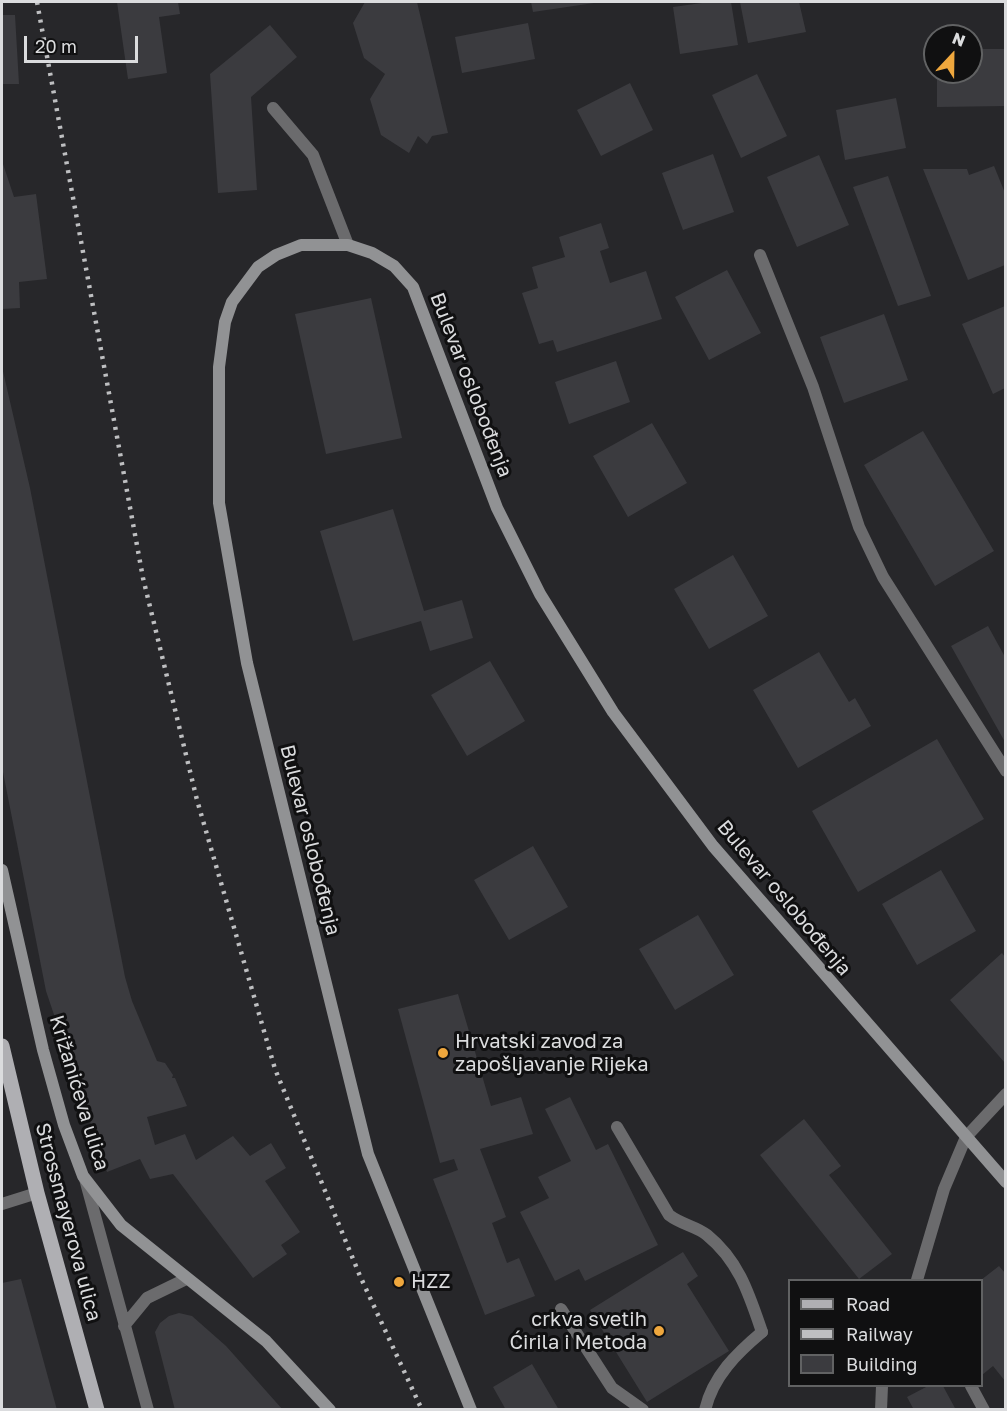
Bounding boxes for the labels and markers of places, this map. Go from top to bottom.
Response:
place label: Hrvatski zavod za zapošljavanje Rijeka [455,1030,649,1077]
marker: Hrvatski zavod za zapošljavanje Rijeka [436,1046,450,1060]
place label: HZZ [411,1270,450,1294]
marker: HZZ [392,1275,406,1289]
place label: crkva svetih Ćirila i Metoda [509,1308,647,1355]
marker: crkva svetih Ćirila i Metoda [652,1324,666,1338]

